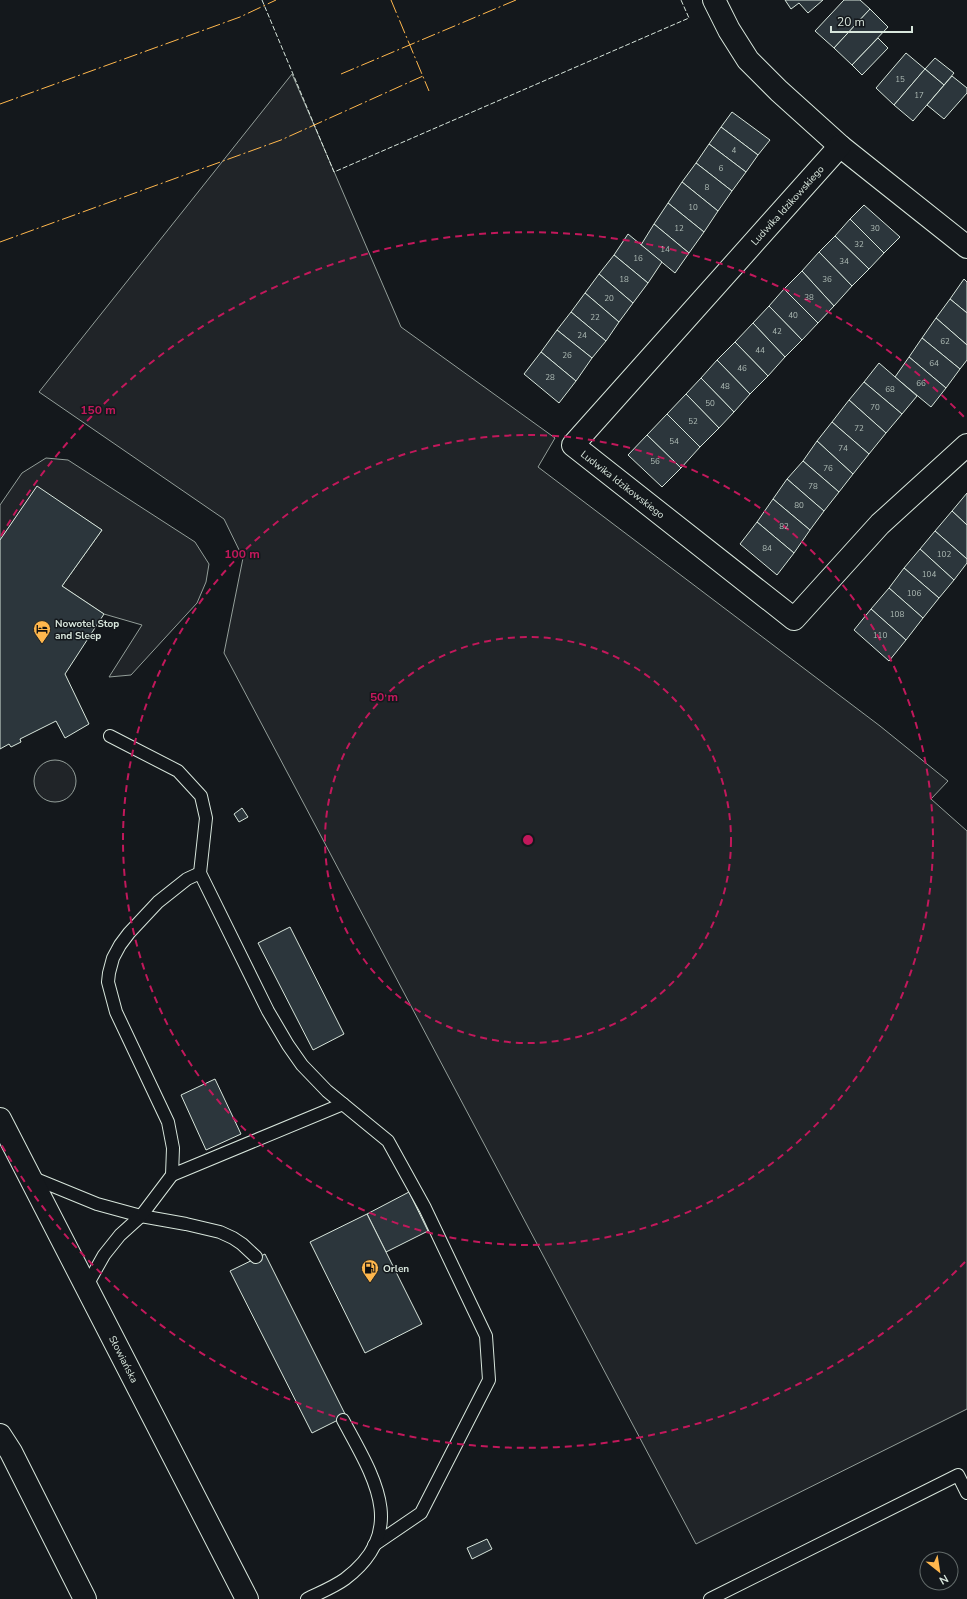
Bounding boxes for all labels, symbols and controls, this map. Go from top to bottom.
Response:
scale bar [831,8,912,34]
text: 20 m [837,14,865,30]
house number: 15 [895,74,905,85]
house number: 17 [914,90,924,101]
house number: 4 [732,145,737,156]
street label: Ludwika Idzikowskiego [748,162,828,249]
house number: 6 [719,163,724,174]
house number: 8 [705,182,710,193]
house number: 10 [688,202,698,213]
house number: 12 [674,223,684,234]
house number: 30 [870,223,880,234]
house number: 32 [854,239,864,250]
house number: 14 [660,244,670,255]
house number: 16 [633,253,643,264]
house number: 34 [839,256,849,267]
house number: 18 [619,274,629,285]
house number: 36 [822,274,832,285]
house number: 38 [804,292,814,303]
house number: 20 [604,293,614,304]
house number: 40 [788,310,798,321]
house number: 22 [590,312,600,323]
house number: 42 [772,326,782,337]
house number: 24 [577,330,587,341]
house number: 62 [940,336,950,347]
house number: 44 [755,345,765,356]
house number: 26 [562,350,572,361]
house number: 64 [929,358,939,369]
house number: 46 [737,363,747,374]
house number: 28 [545,372,555,383]
house number: 66 [916,378,926,389]
house number: 48 [720,381,730,392]
house number: 68 [885,384,895,395]
house number: 50 [705,398,715,409]
text: 150 m [80,402,116,418]
house number: 70 [870,402,880,413]
house number: 52 [688,416,698,427]
house number: 72 [854,423,864,434]
house number: 54 [669,436,679,447]
house number: 74 [838,443,848,454]
street label: Ludwika Idzikowskiego [577,448,668,522]
house number: 56 [650,456,660,467]
house number: 76 [823,463,833,474]
house number: 78 [808,481,818,492]
house number: 80 [794,500,804,511]
house number: 82 [779,521,789,532]
house number: 84 [762,543,772,554]
text: 100 m [224,546,260,562]
house number: 102 [937,549,951,560]
house number: 104 [922,569,936,580]
house number: 106 [907,588,921,599]
house number: 108 [890,609,904,620]
place label: Nowotel Stop and Sleep [55,617,119,643]
hotel icon: Nowotel Stop and Sleep [32,619,52,644]
house number: 110 [873,630,887,641]
text: 50 m [370,689,398,705]
centre of rings [521,833,535,847]
fuel station icon: Orlen [360,1258,380,1283]
place label: Orlen [383,1262,409,1276]
street label: Słowiańska [105,1333,141,1385]
north arrow [919,1551,959,1591]
text: N [936,1571,951,1588]

